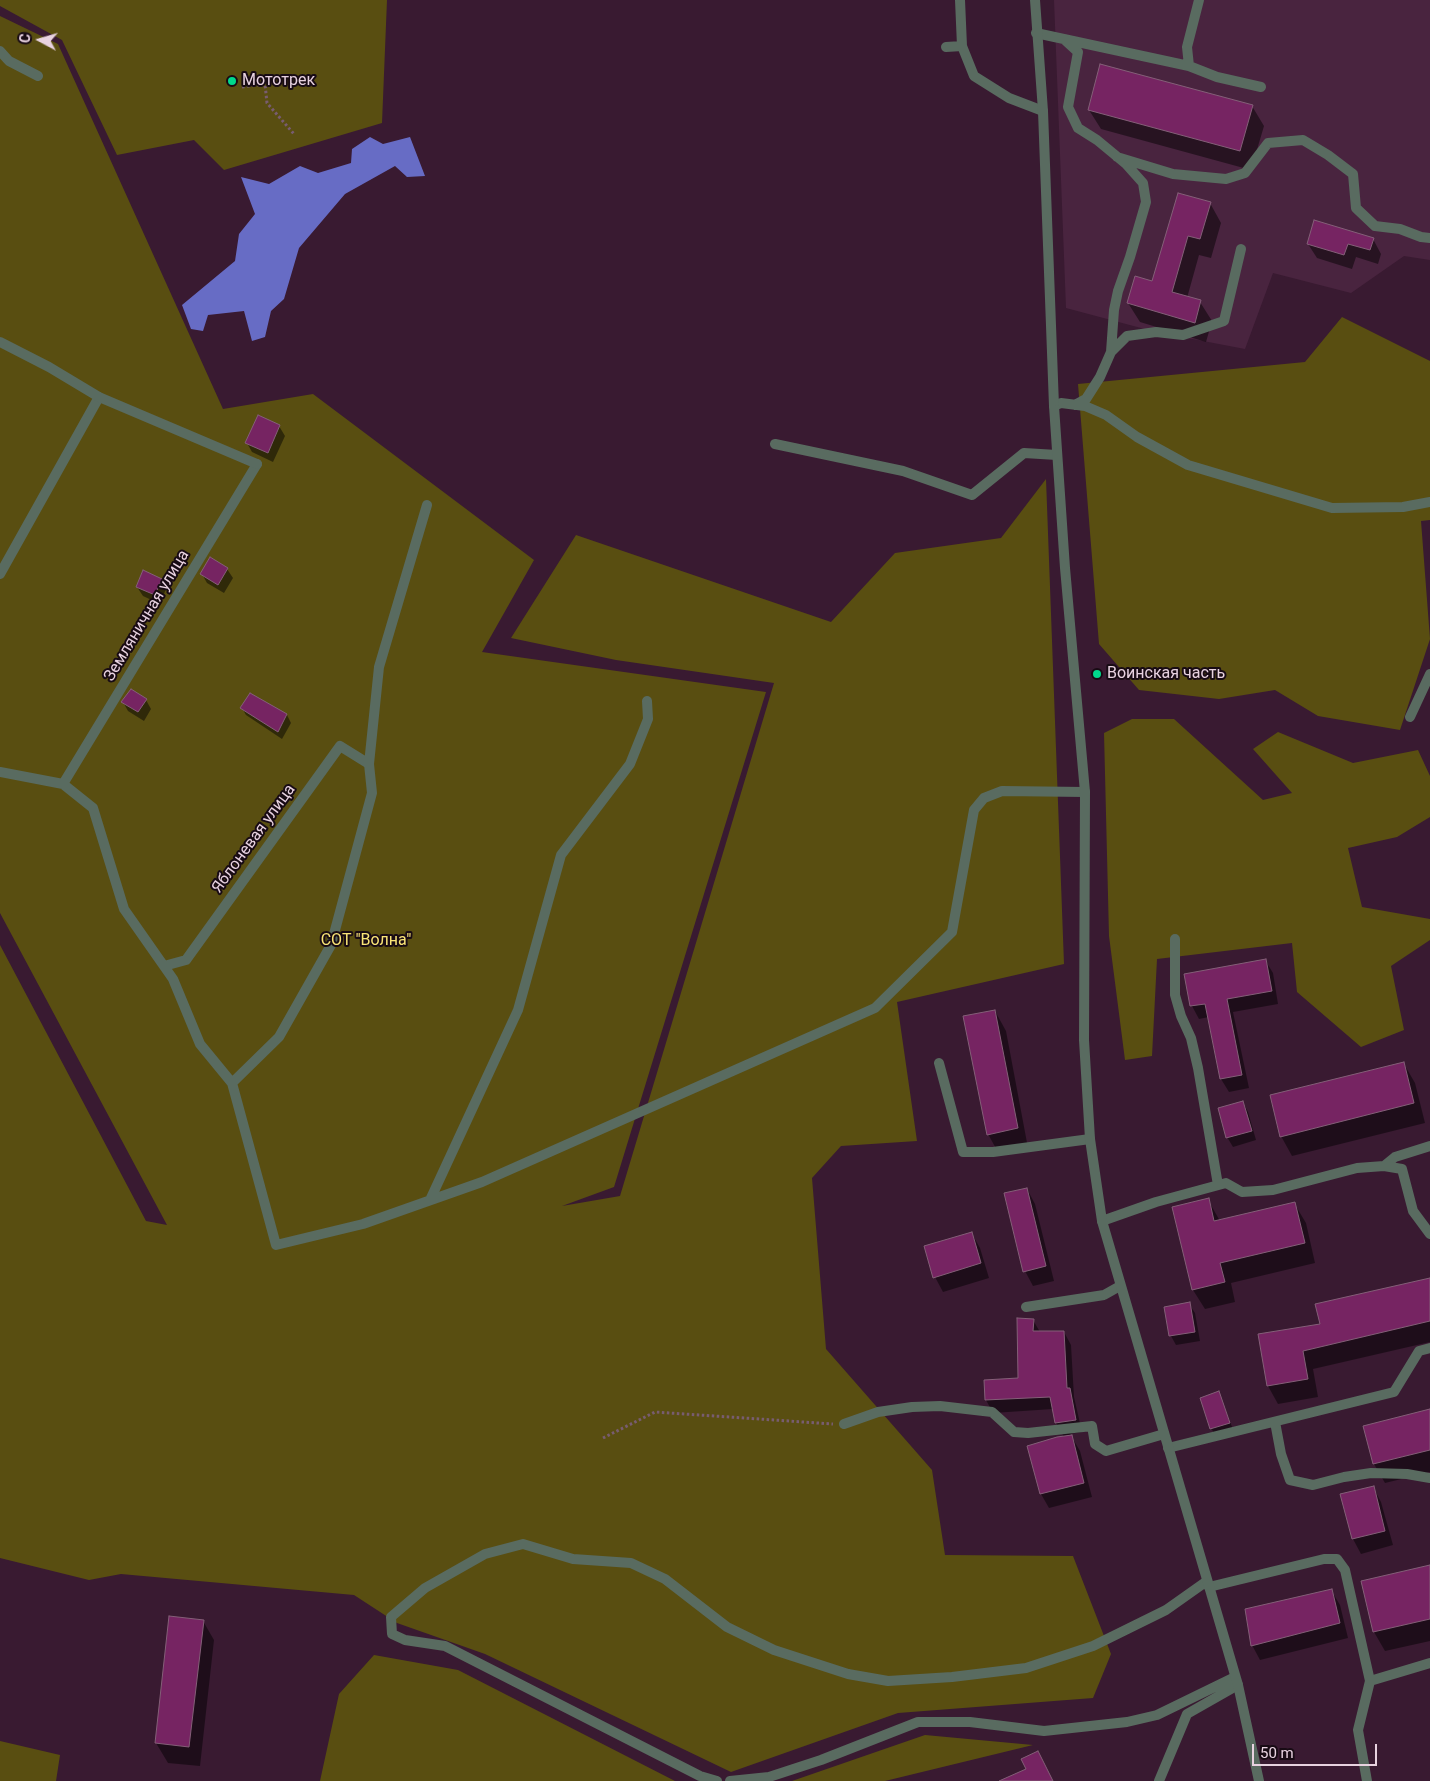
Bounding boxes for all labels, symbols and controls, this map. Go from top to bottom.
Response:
north arrow [15,15,65,65]
text: С [17,33,34,44]
place label: Мототрек [242,71,315,91]
marker: Мототрек [226,75,238,87]
street label: Земляничная улица [100,547,194,685]
place label: Воинская часть [1107,664,1225,684]
marker: Воинская часть [1091,668,1103,680]
street label: Яблоневая улица [208,781,300,897]
park label: СОТ "Волна" [321,931,411,951]
scale bar [1255,1734,1380,1766]
text: 50 m [1260,1744,1294,1762]

